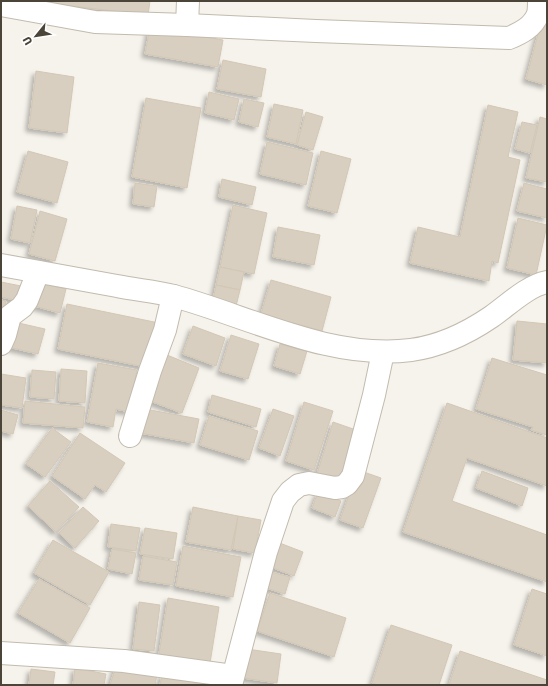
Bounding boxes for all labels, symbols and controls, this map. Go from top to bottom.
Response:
north arrow [16,16,56,56]
text: U [18,34,36,48]

